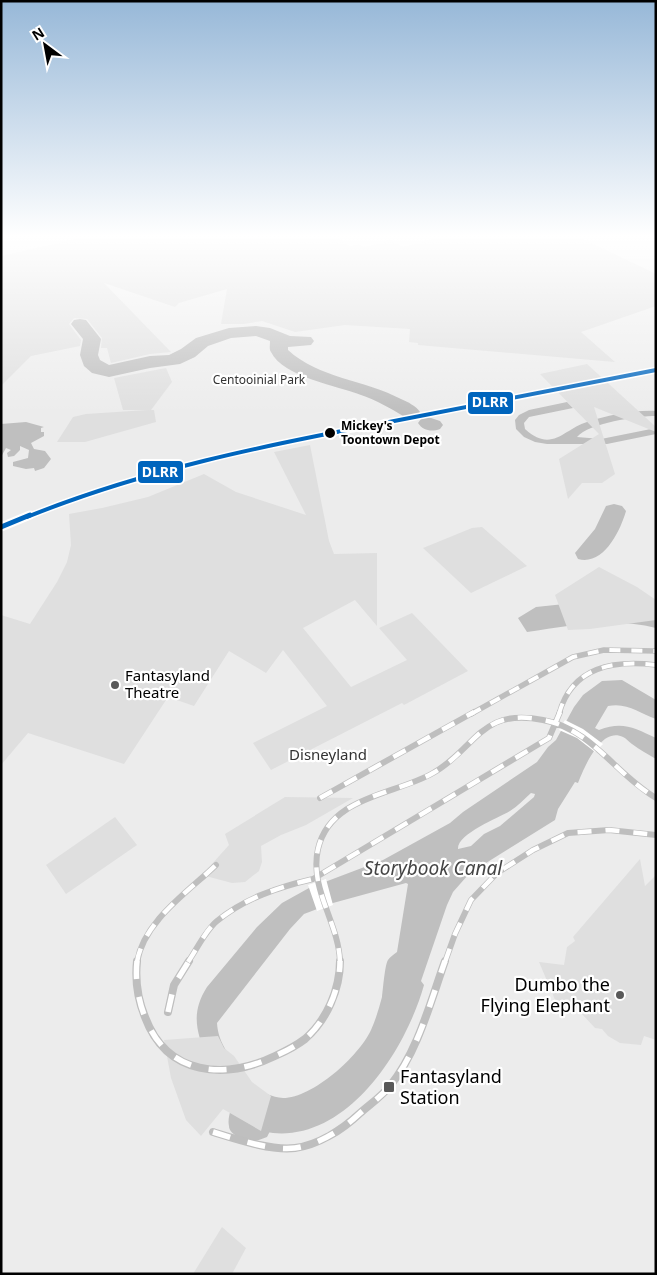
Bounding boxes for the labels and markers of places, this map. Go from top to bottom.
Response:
place label: Mickey's Toontown Depot [341,417,440,448]
marker: Mickey's Toontown Depot [323,426,337,440]
place label: Fantasyland Theatre [125,665,210,702]
marker: Fantasyland Theatre [109,679,121,691]
place label: Dumbo the Flying Elephant [481,972,610,1017]
marker: Dumbo the Flying Elephant [614,989,626,1001]
place label: Fantasyland Station [400,1064,502,1109]
marker: Fantasyland Station [382,1080,396,1094]

